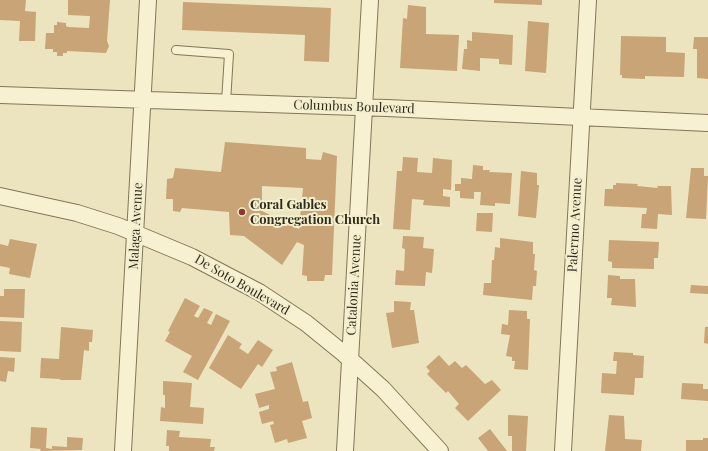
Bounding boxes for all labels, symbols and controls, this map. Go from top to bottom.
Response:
street label: Columbus Boulevard [293,97,415,117]
street label: Palermo Avenue [565,177,585,273]
street label: Malaga Avenue [126,182,146,270]
place label: Coral Gables Congregation Church [250,197,380,228]
marker: Coral Gables Congregation Church [237,207,247,217]
street label: Catalonia Avenue [344,234,364,336]
street label: De Soto Boulevard [192,251,292,319]

